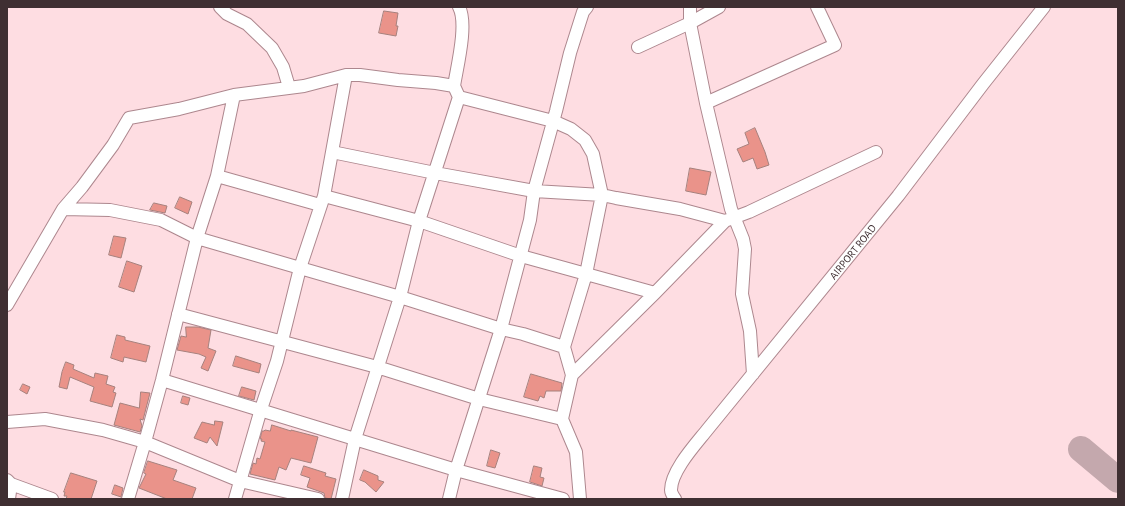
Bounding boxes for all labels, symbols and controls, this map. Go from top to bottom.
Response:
street label: AIRPORT ROAD [827,222,879,282]

